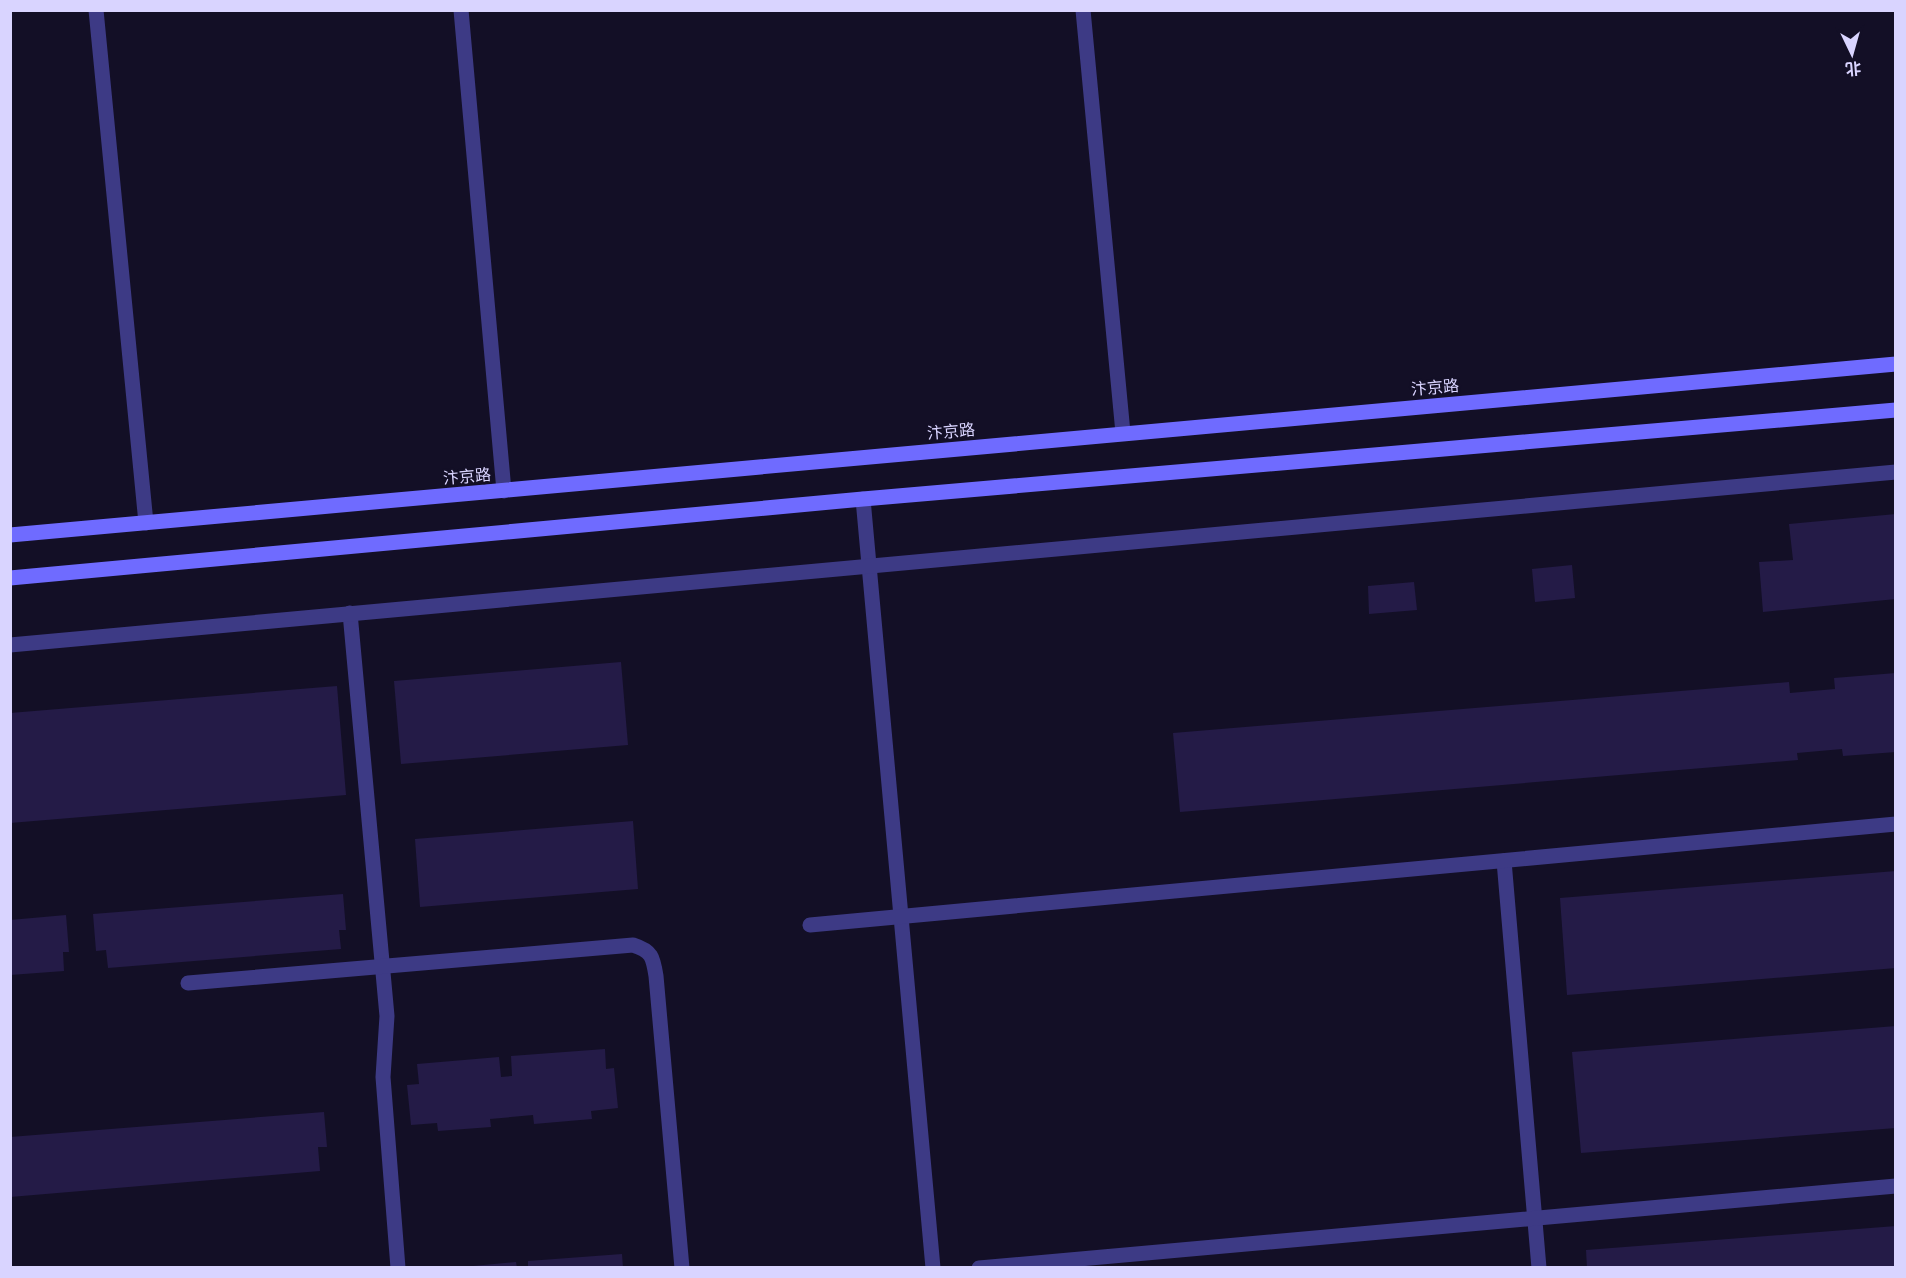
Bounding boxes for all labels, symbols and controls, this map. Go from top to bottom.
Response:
north arrow [1822,24,1882,84]
text: 北 [1844,58,1862,80]
street label: 汴京路 [1410,375,1460,399]
street label: 汴京路 [926,419,976,443]
street label: 汴京路 [442,464,492,488]

